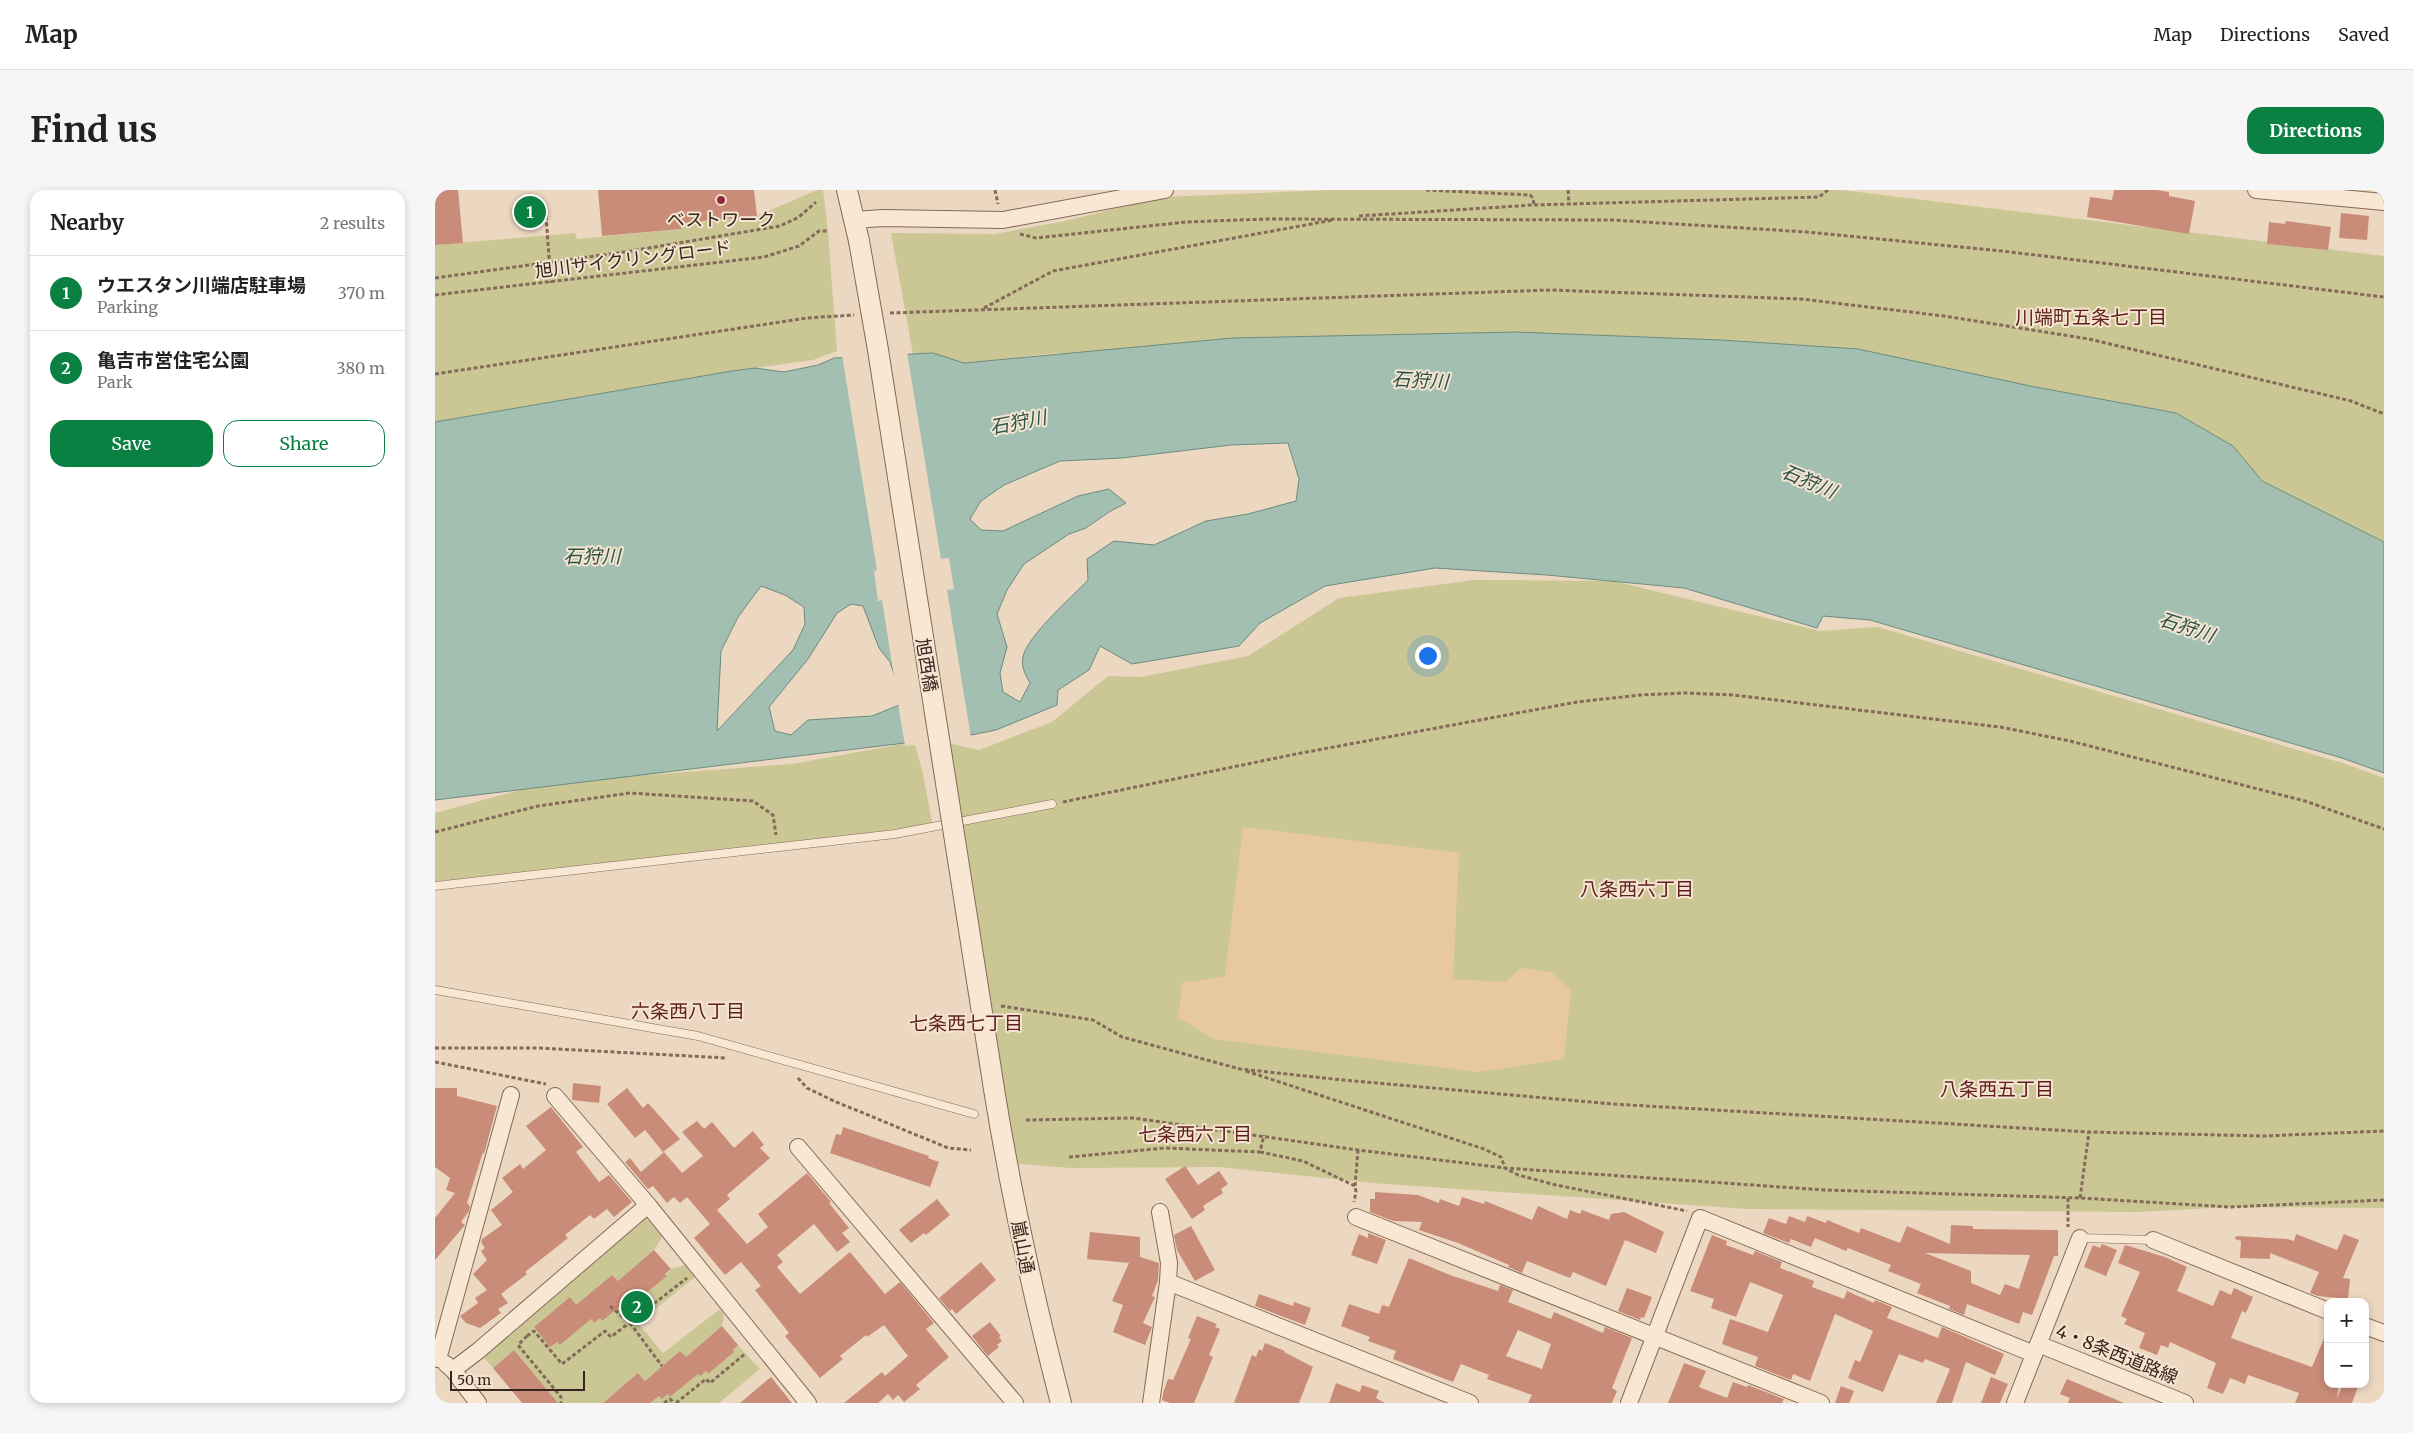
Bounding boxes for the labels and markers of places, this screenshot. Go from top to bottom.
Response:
pin: 1 [514,193,546,231]
marker: ベストワーク [715,194,727,206]
place label: ベストワーク [667,208,775,231]
pin: 2 [621,1288,653,1326]

